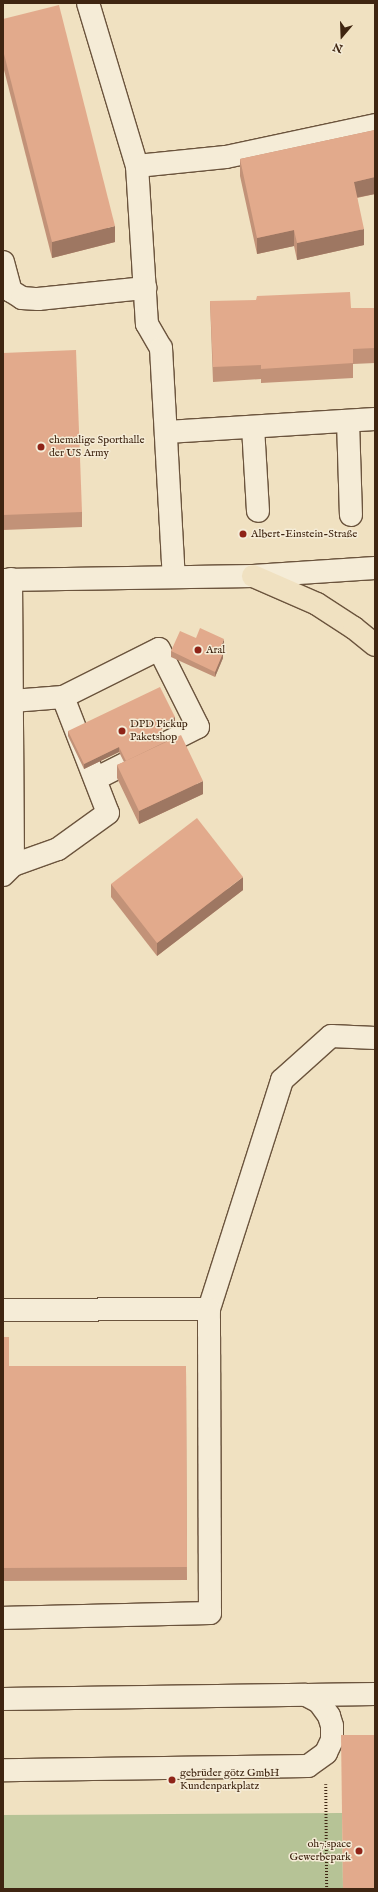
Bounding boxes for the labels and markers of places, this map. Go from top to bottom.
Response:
place label: ehemalige Sporthalle der US Army [49,434,144,460]
marker: ehemalige Sporthalle der US Army [36,442,46,452]
place label: Albert-Einstein-Straße [251,527,357,541]
marker: Albert-Einstein-Straße [238,529,248,539]
place label: Aral [206,643,225,657]
marker: Aral [193,645,203,655]
place label: DPD Pickup Paketshop [130,718,188,744]
marker: DPD Pickup Paketshop [117,726,127,736]
place label: gebrüder götz GmbH Kundenparkplatz [180,1767,279,1793]
marker: gebrüder götz GmbH Kundenparkplatz [167,1775,177,1785]
place label: oh7.space Gewerbepark [289,1838,351,1864]
marker: oh7.space Gewerbepark [354,1846,364,1856]

